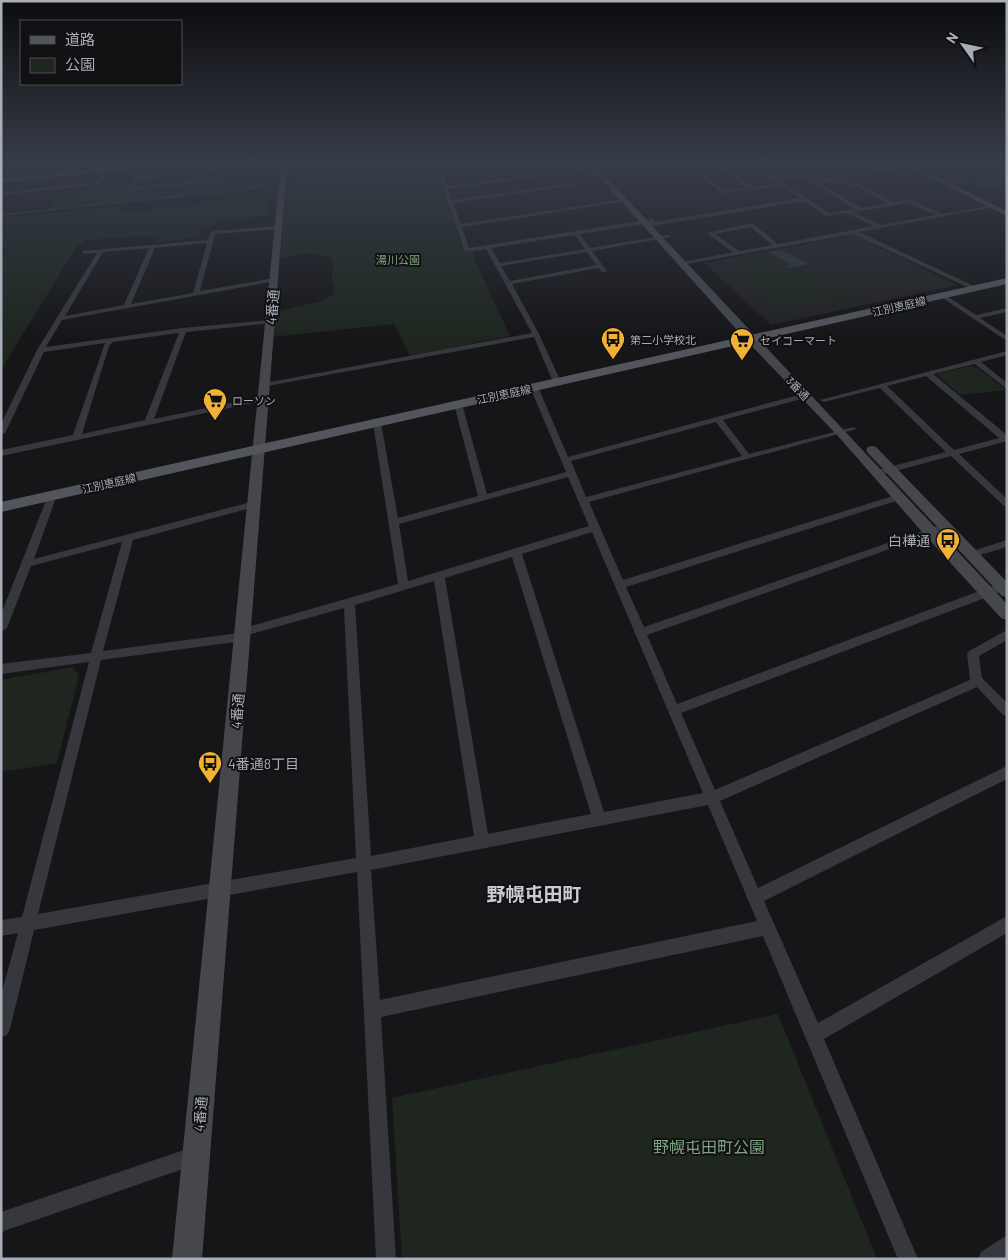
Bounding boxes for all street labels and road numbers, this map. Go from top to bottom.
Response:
street label: 4番通 [262,288,282,326]
street label: 江別恵庭線 [871,293,927,319]
street label: 3番通 [784,374,812,402]
street label: 江別恵庭線 [476,382,532,406]
street label: 江別恵庭線 [81,470,137,496]
street label: 4番通 [227,692,247,730]
street label: 4番通 [190,1095,210,1133]

